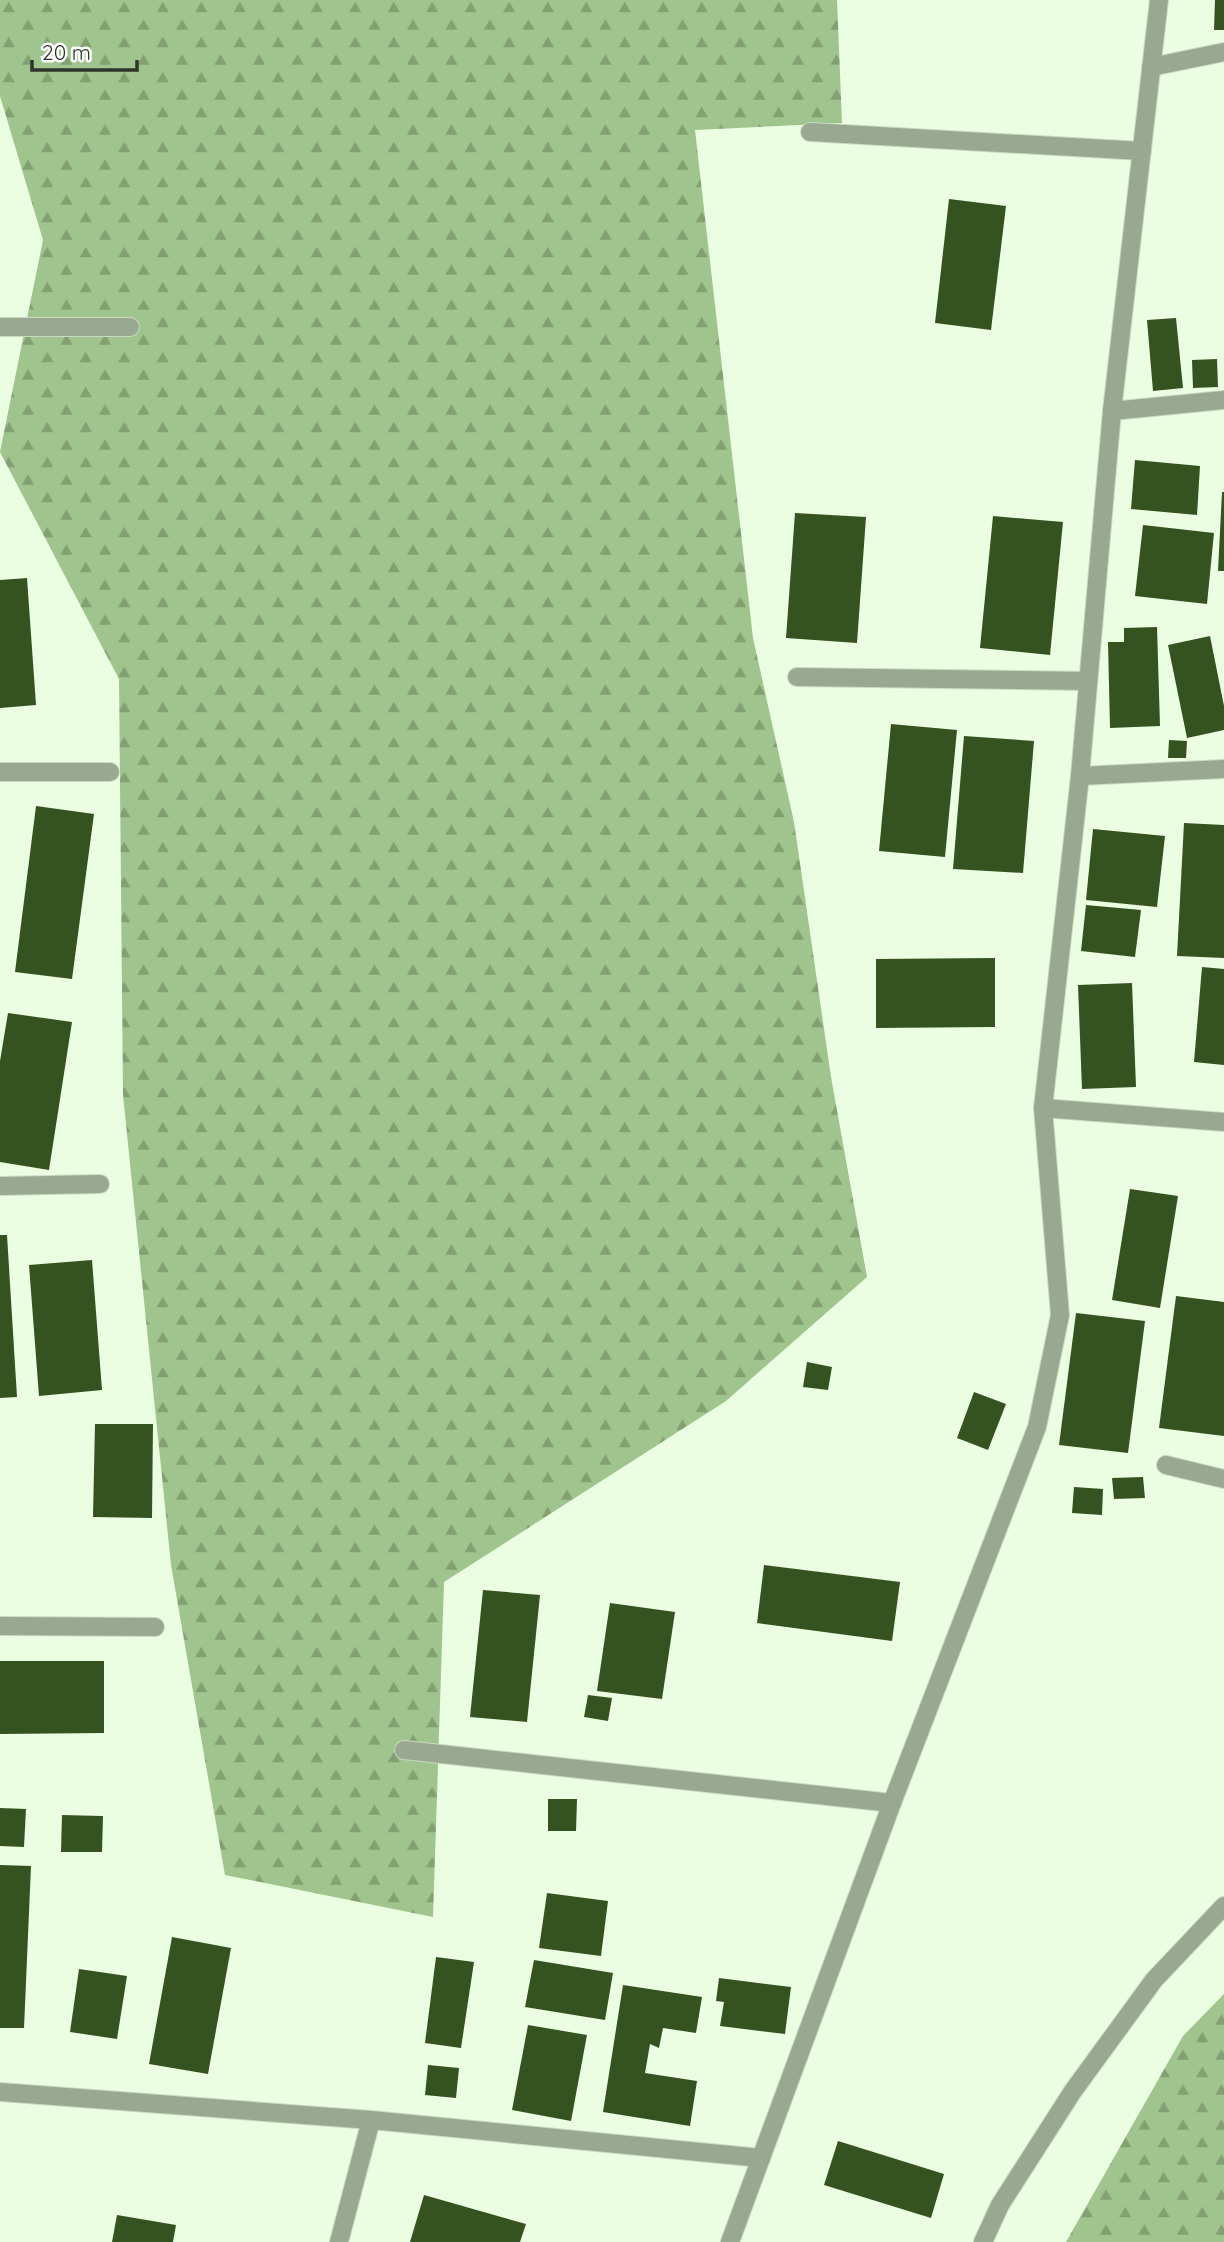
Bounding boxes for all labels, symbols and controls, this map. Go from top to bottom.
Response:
scale bar [32,28,136,72]
text: 20 m [42,39,91,65]

